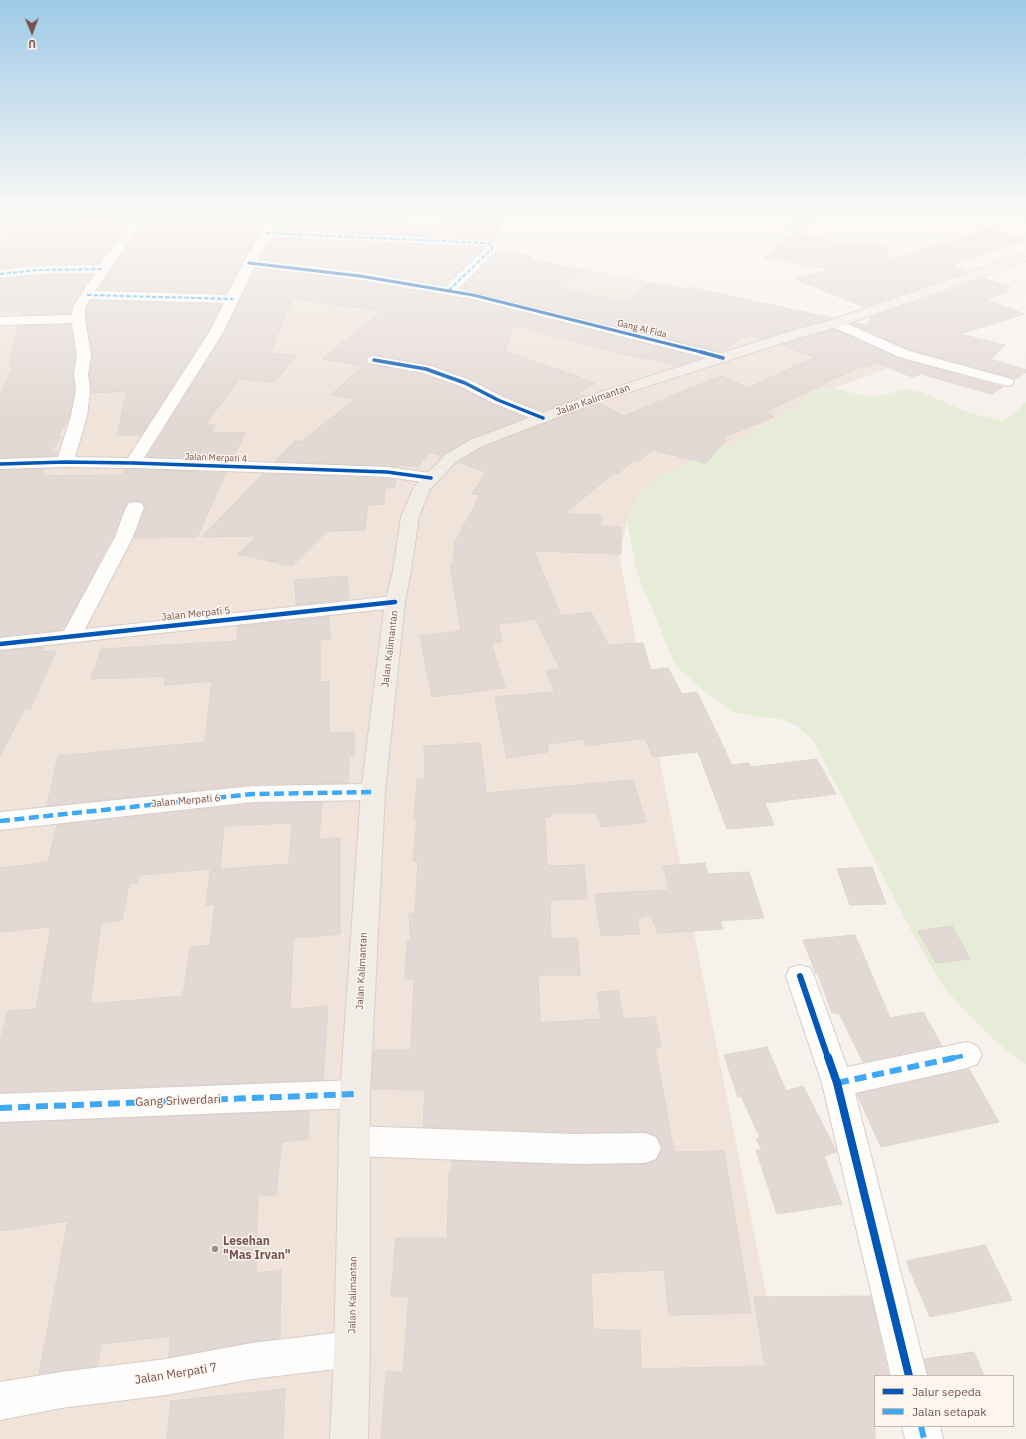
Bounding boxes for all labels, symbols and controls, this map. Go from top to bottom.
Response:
north arrow [12,12,52,52]
text: U [28,37,36,51]
street label: Gang Al Fida [616,318,668,340]
street label: Jalan Kalimantan [554,382,632,418]
street label: Jalan Merpati 4 [185,452,247,464]
street label: Jalan Merpati 5 [161,604,231,624]
street label: Jalan Kalimantan [379,610,401,688]
street label: Jalan Merpati 6 [151,792,221,810]
street label: Jalan Kalimantan [354,932,370,1010]
street label: Gang Sriwerdari [135,1092,221,1110]
place label: Lesehan "Mas Irvan" [223,1235,291,1263]
marker: Lesehan "Mas Irvan" [210,1244,220,1254]
street label: Jalan Kalimantan [346,1256,360,1334]
street label: Jalan Merpati 7 [134,1360,218,1388]
legend [874,1375,1014,1427]
text: Jalur sepeda [912,1384,981,1399]
text: Jalan setapak [912,1404,987,1419]

